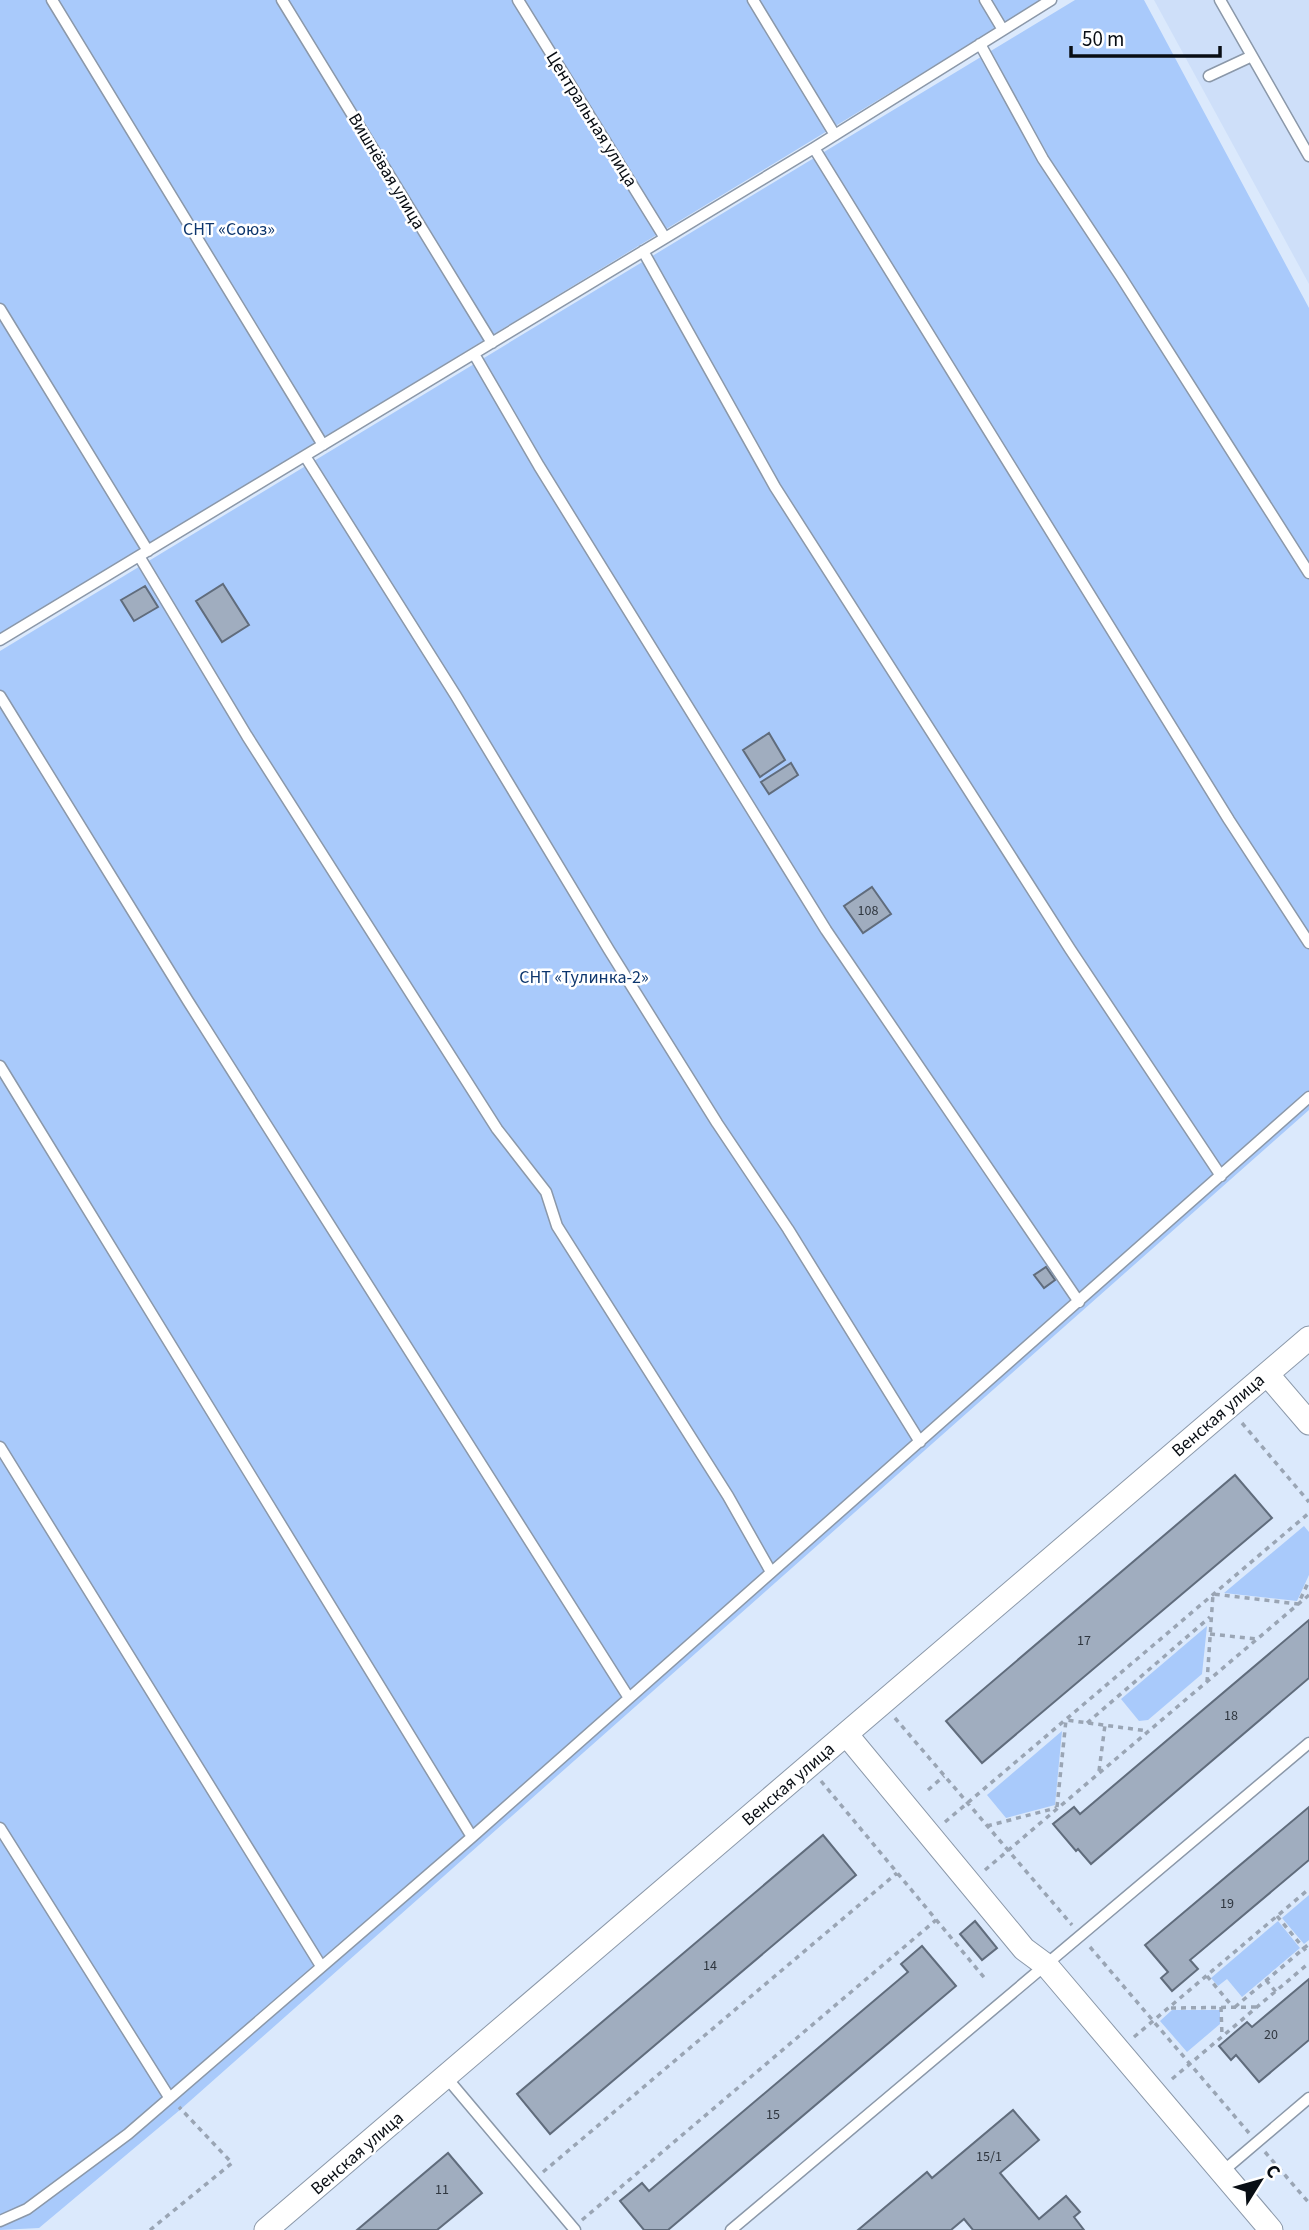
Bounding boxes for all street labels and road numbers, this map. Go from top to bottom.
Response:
street label: Центральная улица [540,47,643,192]
street label: Вишнёвая улица [342,108,431,234]
street label: Венская улица [1166,1368,1270,1463]
street label: Венская улица [736,1737,840,1832]
street label: Венская улица [305,2106,409,2201]

